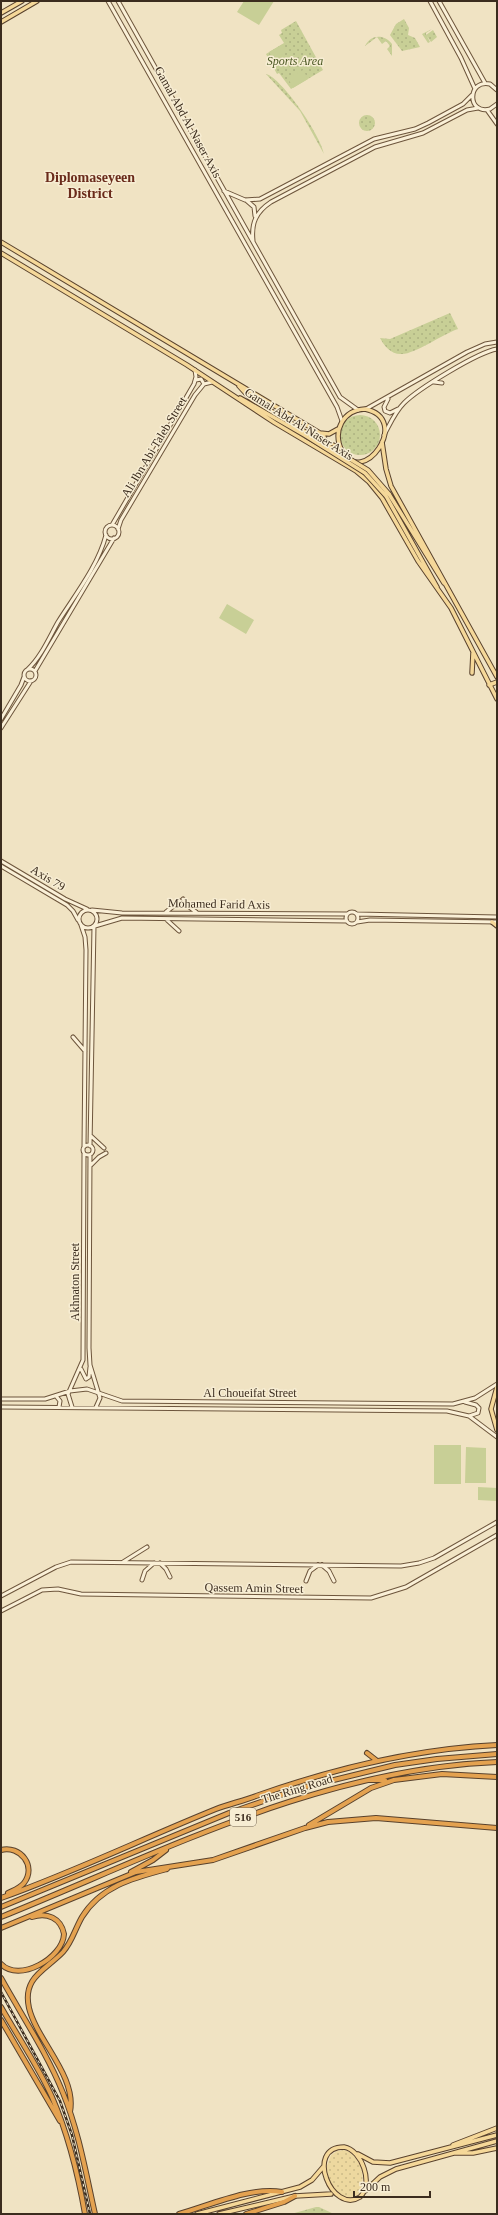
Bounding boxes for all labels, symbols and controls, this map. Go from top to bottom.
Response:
park label: Sports Area [267,54,323,68]
street label: Gamal Abd Al Naser Axis [151,64,225,180]
district label: Diplomaseyeen District [45,170,135,201]
street label: Gamal Abd Al Naser Axis [242,385,356,463]
street label: Ali Ibn Abi Taleb Street [118,394,190,500]
street label: Axis 79 [28,862,68,894]
street label: Mohamed Farid Axis [168,896,270,912]
street label: Akhnaton Street [68,1242,82,1321]
street label: Al Choueifat Street [203,1386,297,1400]
street label: Qassem Amin Street [205,1580,304,1596]
street label: The Ring Road [260,1772,334,1806]
road number: 516 [230,1808,256,1826]
scale bar [354,2173,430,2199]
text: 200 m [360,2180,391,2194]

